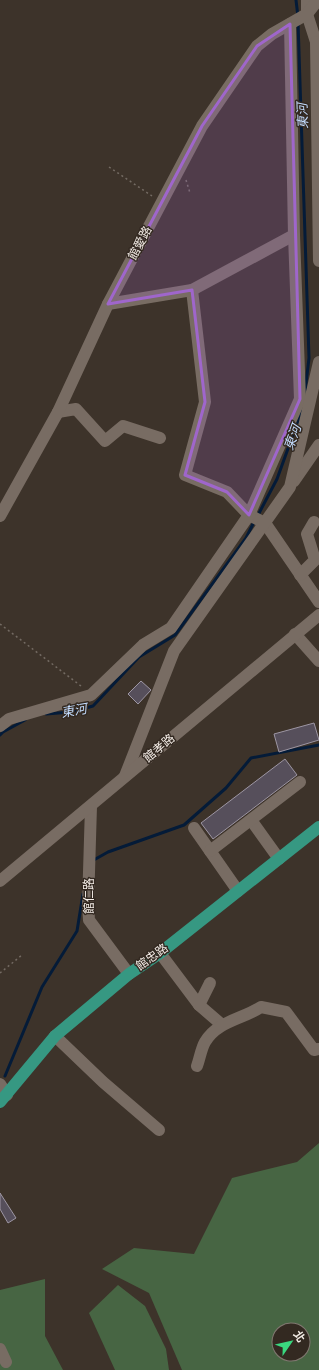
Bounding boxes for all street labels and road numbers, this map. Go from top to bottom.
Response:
street label: 館愛路 [125,224,155,262]
street label: 館孝路 [141,731,177,765]
street label: 館仁路 [82,878,96,914]
street label: 館忠路 [133,941,171,973]

